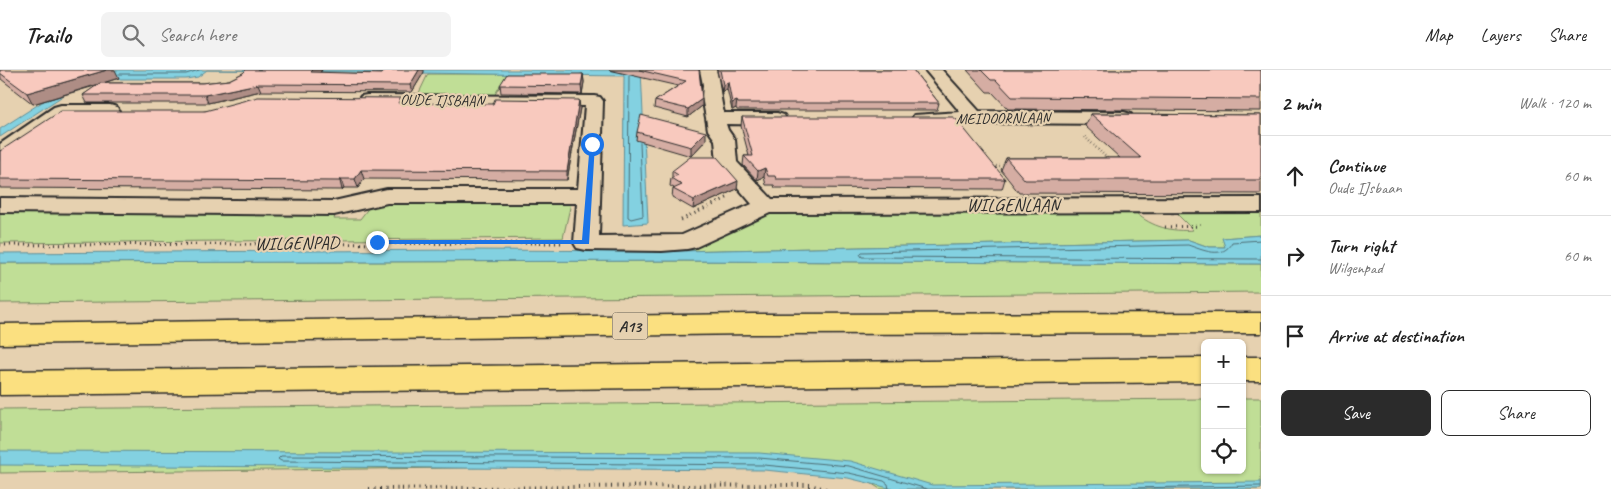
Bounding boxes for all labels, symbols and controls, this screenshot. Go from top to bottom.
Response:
search box [101,12,451,57]
text: Trailo [25,20,71,50]
icon: search [119,21,147,49]
text: Search here [159,23,236,47]
text: Map [1425,24,1453,46]
text: Layers [1481,24,1520,46]
text: Share [1548,24,1586,46]
street label: OUDE IJSBAAN [400,90,487,111]
text: 2 min [1281,90,1321,116]
text: Walk · 120 m [1519,93,1591,113]
street label: MEIDOORNLAAN [956,108,1053,129]
route start [581,133,604,156]
text: Continue [1328,154,1385,178]
icon: ahead [1281,162,1309,190]
text: 60 m [1564,166,1591,186]
text: Oude IJsbaan [1328,178,1402,198]
street label: WILGENLAAN [967,194,1062,216]
street label: WILGENPAD [255,231,341,255]
route end [366,231,389,254]
text: Turn right [1328,234,1395,258]
icon: right [1281,242,1309,270]
text: 60 m [1564,246,1591,266]
text: Wilgenpad [1328,258,1383,278]
road number: A13 [612,312,648,340]
icon: arrive [1281,322,1309,350]
text: Arrive at destination [1328,324,1464,348]
map controls [1201,339,1246,474]
button: + [1201,339,1246,384]
button: − [1201,384,1246,429]
button: Save [1281,390,1431,436]
button: Share [1441,390,1591,436]
button: locate [1201,429,1246,474]

